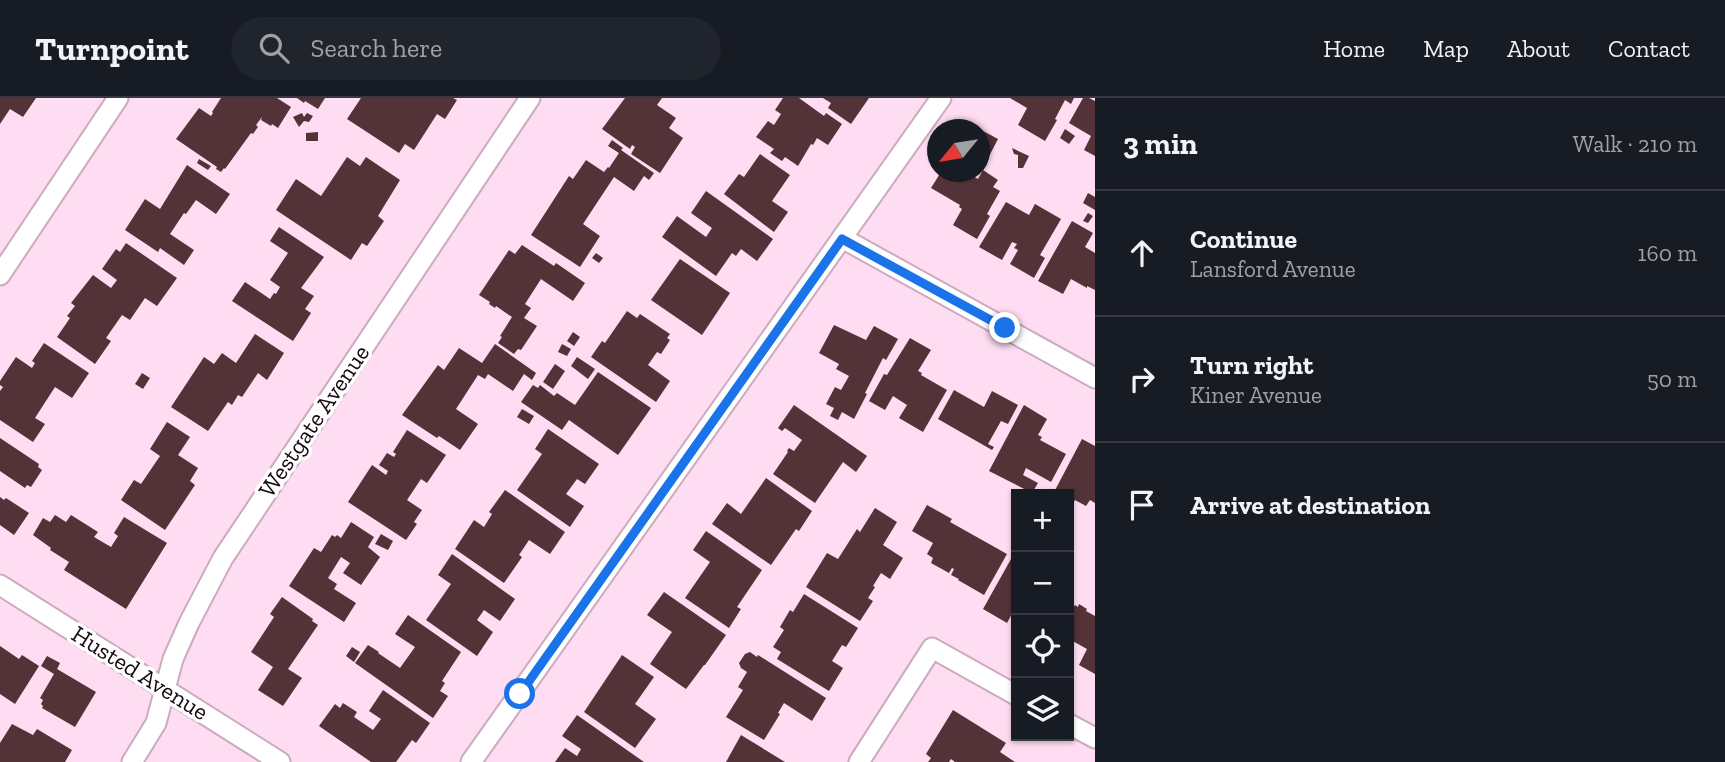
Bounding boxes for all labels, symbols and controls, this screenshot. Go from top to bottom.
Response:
search box [231,17,721,80]
text: Turnpoint [35,29,189,68]
icon: search [255,29,293,67]
text: Search here [311,32,442,64]
text: Home [1323,34,1385,63]
text: Map [1423,34,1469,63]
text: About [1507,34,1570,63]
text: Contact [1608,34,1690,63]
north arrow [927,119,990,182]
text: 3 min [1123,126,1198,162]
text: Walk · 210 m [1573,130,1697,158]
text: Continue [1190,223,1297,255]
icon: ahead [1123,234,1161,272]
text: 160 m [1638,239,1697,267]
text: Lansford Avenue [1190,255,1356,283]
route end [989,312,1020,343]
street label: Westgate Avenue [252,339,375,502]
text: Turn right [1190,349,1313,381]
icon: right [1123,360,1161,398]
text: 50 m [1647,365,1697,393]
text: Kiner Avenue [1190,381,1322,409]
icon: arrive [1123,486,1161,524]
map controls [1011,489,1074,741]
button: + [1011,489,1074,552]
text: Arrive at destination [1190,489,1430,521]
button: − [1011,552,1074,615]
button: locate [1011,615,1074,678]
street label: Husted Avenue [67,619,214,726]
route start [504,678,535,709]
button: layers [1011,678,1074,741]

